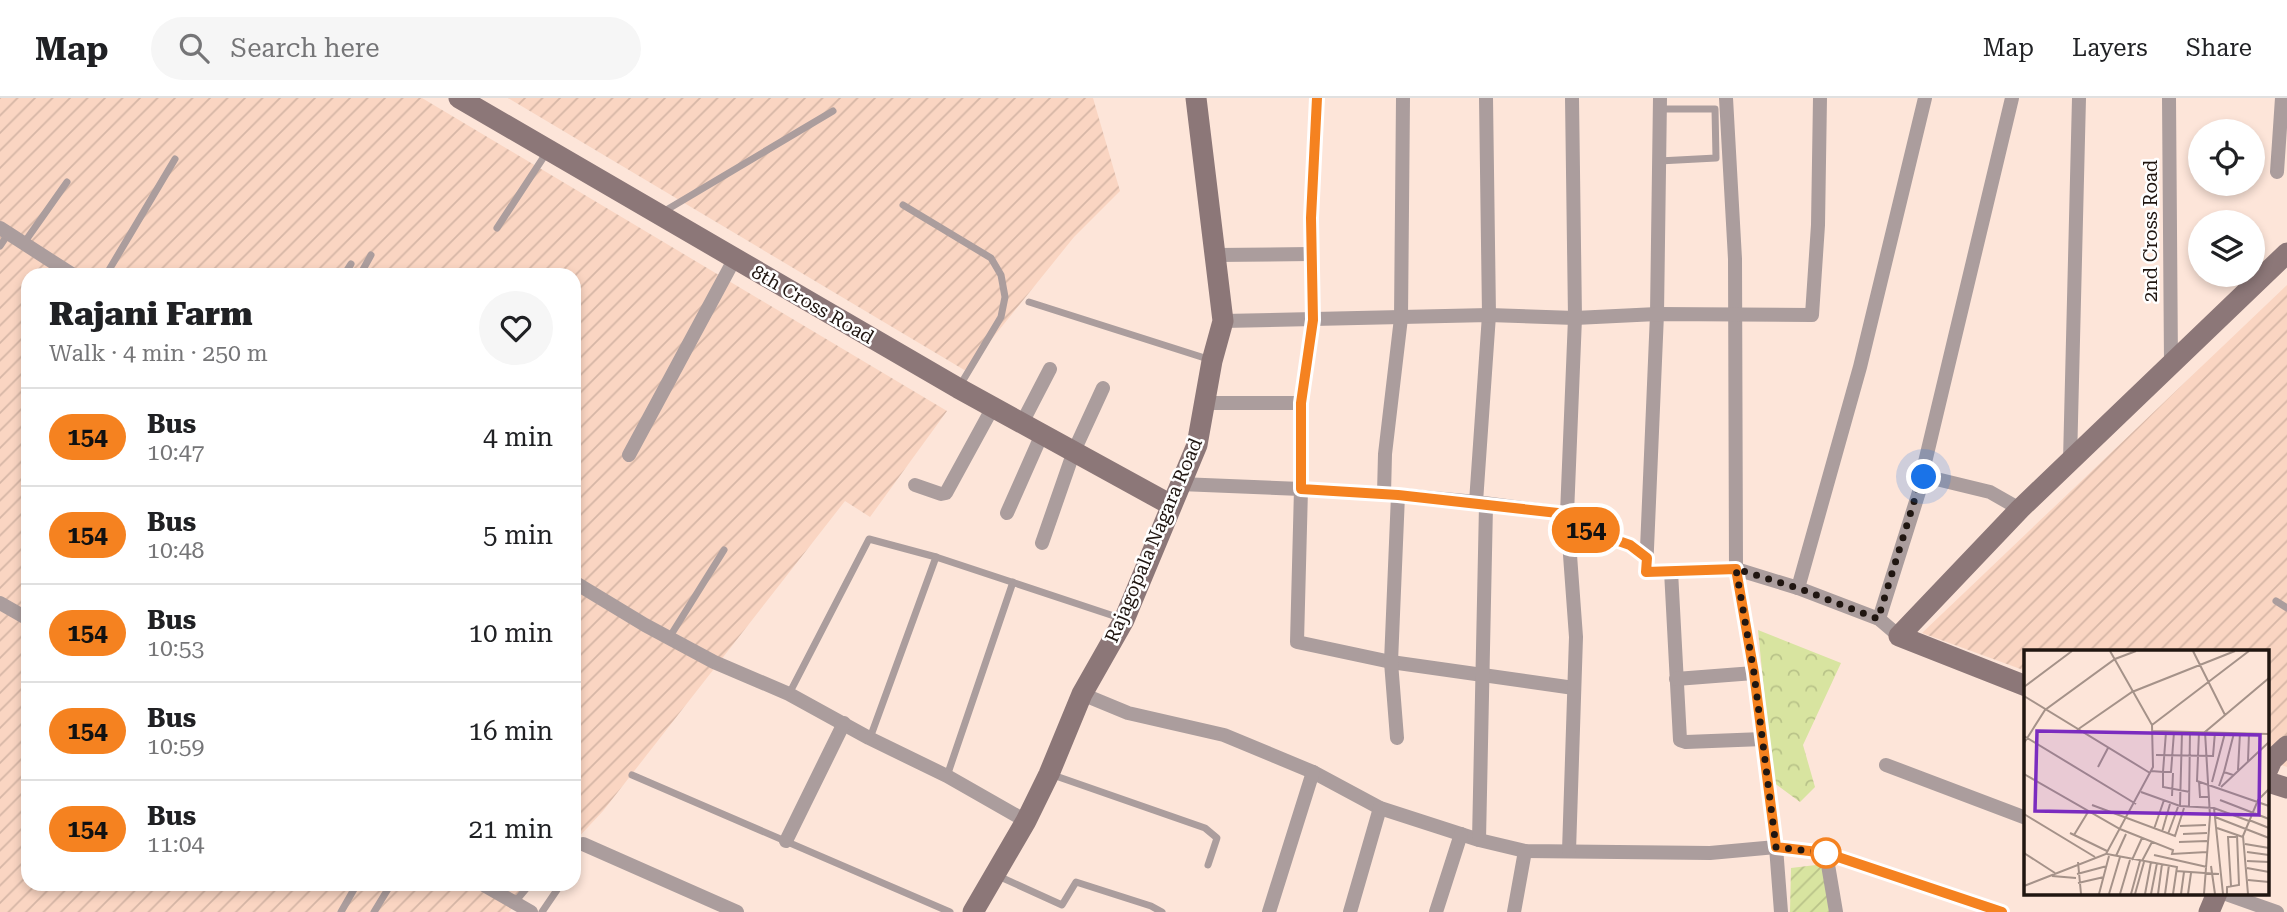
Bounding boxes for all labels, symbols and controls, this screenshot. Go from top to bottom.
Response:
search box [151,17,641,80]
text: Map [35,29,109,68]
icon: search [175,29,213,67]
text: Search here [231,33,380,63]
text: Map [1983,34,2034,62]
text: Layers [2072,34,2148,62]
text: Share [2186,34,2252,62]
map controls [2188,119,2265,287]
button: locate [2188,119,2265,196]
street label: 2nd Cross Road [2139,160,2162,302]
button: layers [2188,210,2265,287]
street label: 8th Cross Road [748,260,878,349]
button: heart [479,291,553,365]
text: Rajani Farm [49,294,253,333]
text: Walk · 4 min · 250 m [49,340,268,367]
text: Bus [147,409,196,439]
text: 4 min [483,422,553,452]
text: 154 [67,423,108,451]
street label: Rajagopala Nagara Road [1100,434,1207,646]
text: 10:47 [147,439,204,466]
your location [1906,459,1941,494]
text: Bus [147,507,196,537]
line badge: 154 [1546,507,1626,553]
text: 154 [1566,516,1606,544]
text: 5 min [483,520,553,550]
text: 154 [67,521,108,549]
text: 10:48 [147,537,204,564]
text: Bus [147,605,196,635]
text: 10 min [469,618,553,648]
text: 154 [67,619,108,647]
text: 10:53 [147,635,204,662]
inset map [2024,650,2270,894]
text: Bus [147,703,196,733]
text: 16 min [469,716,553,746]
text: 154 [67,717,108,745]
text: 10:59 [147,733,204,760]
text: Bus [147,801,196,831]
text: 21 min [469,814,553,844]
text: 154 [67,815,108,843]
text: 11:04 [147,831,204,858]
unlabelled marker [1811,838,1841,868]

